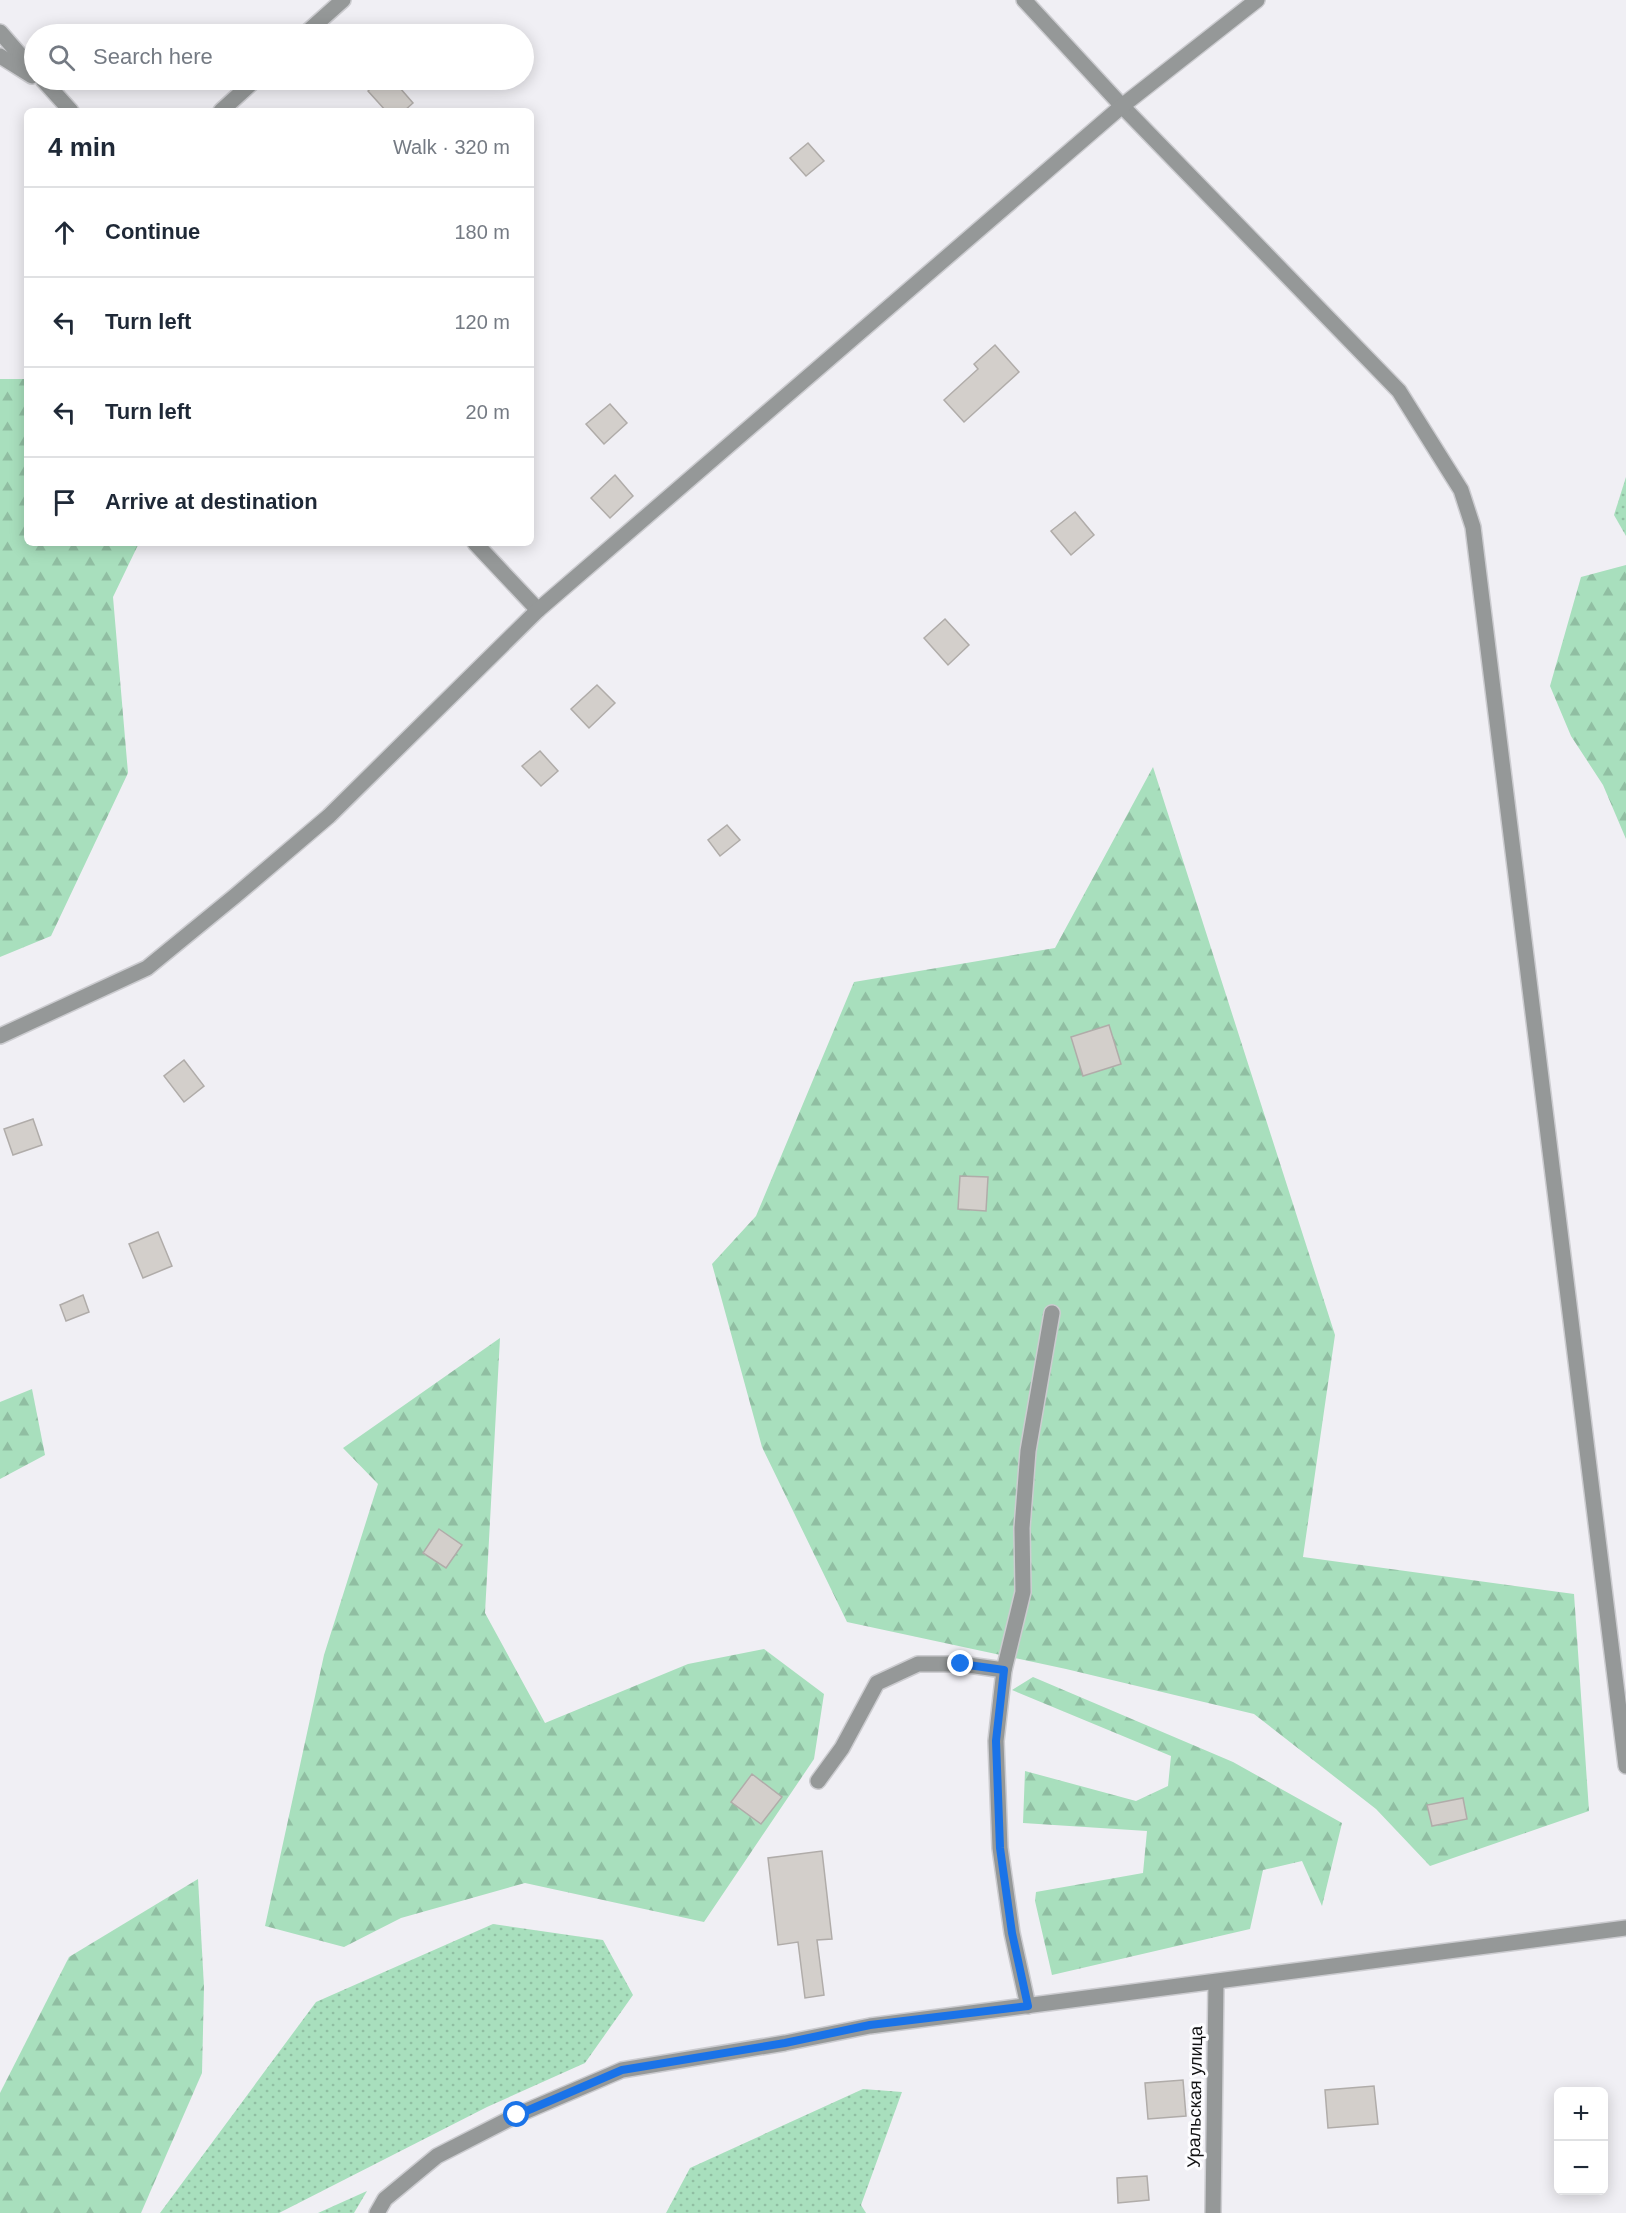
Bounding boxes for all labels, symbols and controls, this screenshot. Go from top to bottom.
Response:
search box [24,24,534,90]
icon: search [45,41,78,74]
text: Search here [93,44,213,69]
text: 4 min [48,132,116,162]
text: Walk · 320 m [393,136,510,158]
icon: ahead [48,216,81,249]
text: Continue [105,219,200,244]
text: 180 m [454,221,510,243]
icon: left [48,306,81,339]
text: Turn left [105,309,191,334]
text: 120 m [454,311,510,333]
icon: left [48,396,81,429]
text: Turn left [105,399,191,424]
text: 20 m [466,401,510,423]
icon: arrive [48,486,81,519]
text: Arrive at destination [105,489,318,514]
route end [947,1650,973,1676]
street label: Уральская улица [1184,2025,1206,2168]
map controls [1554,2087,1608,2195]
button: + [1554,2087,1608,2141]
route start [503,2101,529,2127]
button: − [1554,2141,1608,2195]

